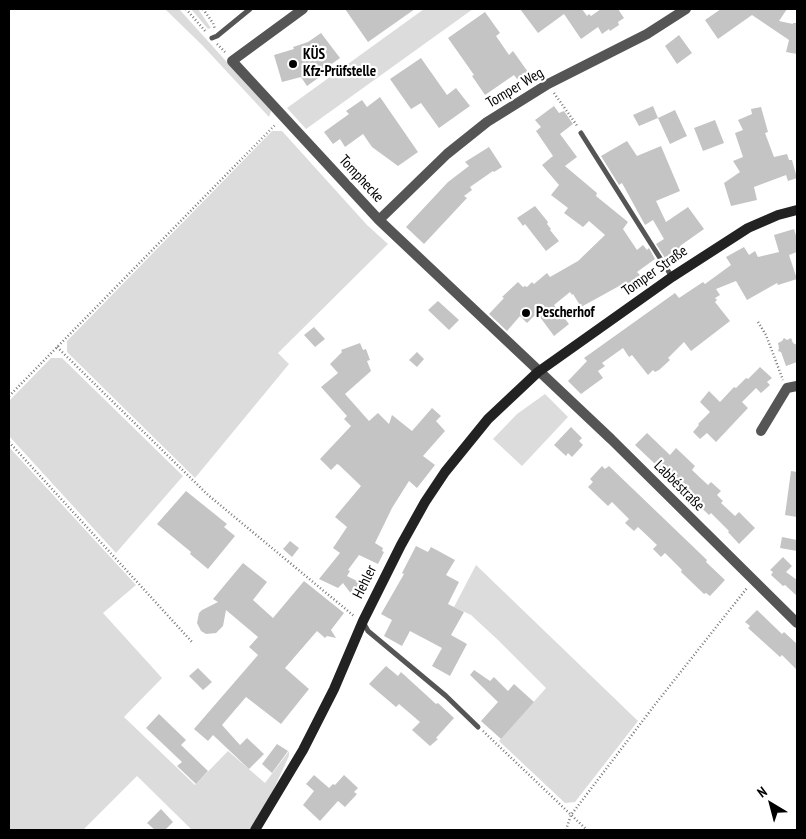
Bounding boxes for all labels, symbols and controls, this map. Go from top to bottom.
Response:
place label: KÜS Kfz-Prüfstelle [303,46,376,81]
marker: KÜS Kfz-Prüfstelle [287,58,299,70]
street label: Tomper Weg [483,64,547,112]
street label: Tomphecke [335,152,387,206]
street label: Tomper Straße [619,242,691,300]
place label: Pescherhof [536,304,594,322]
marker: Pescherhof [520,307,532,319]
street label: Labbéstraße [650,457,708,515]
street label: Hehler [349,562,381,602]
north arrow [746,779,796,829]
text: N [754,783,770,801]

